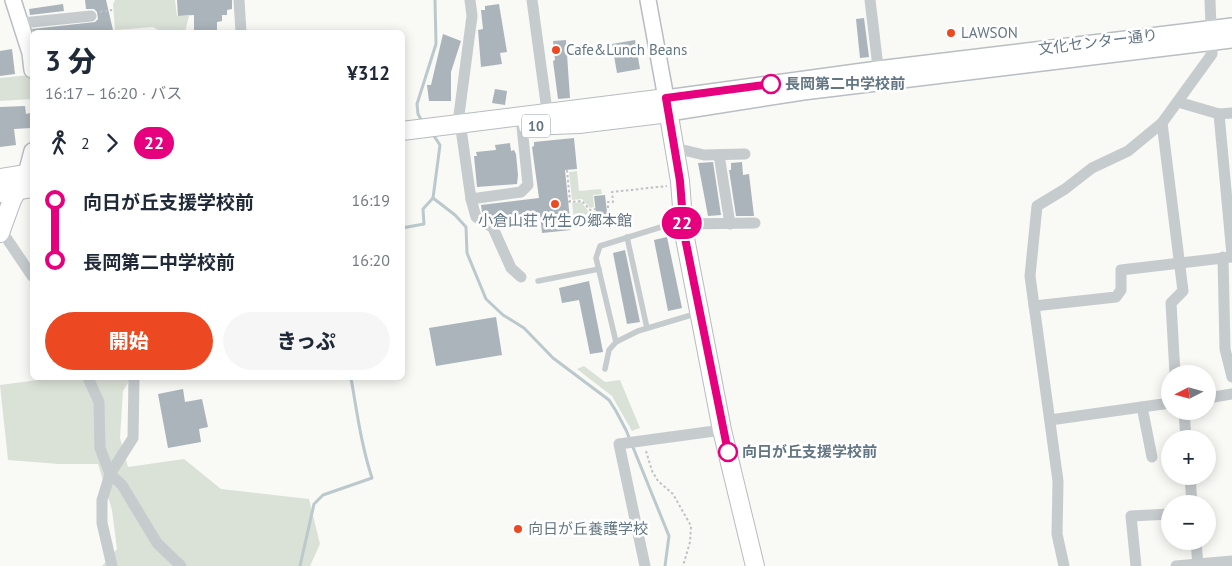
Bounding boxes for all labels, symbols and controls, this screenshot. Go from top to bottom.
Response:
place label: LAWSON [961,23,1018,42]
street label: 文化センター通り [1037,25,1159,58]
marker: LAWSON [945,27,957,39]
place label: Cafe&Lunch Beans [566,40,687,59]
text: 3 分 [45,42,96,79]
marker: Cafe&Lunch Beans [550,44,562,56]
text: ¥312 [347,61,390,85]
marker: 長岡第二中学校前 [761,74,781,94]
place label: 長岡第二中学校前 [785,74,905,93]
text: 16:17 – 16:20 · バス [45,83,182,103]
road number: 10 [522,114,550,138]
icon: walk [45,129,73,157]
icon: forward [98,129,126,157]
text: 22 [144,131,164,154]
text: 2 [81,133,90,153]
text: 向日が丘支援学校前 [83,190,254,214]
text: 16:19 [352,190,390,210]
marker: 小倉山荘 竹生の郷本館 [549,198,561,210]
line badge: 22 [660,207,704,239]
place label: 小倉山荘 竹生の郷本館 [478,211,632,230]
text: 22 [672,211,692,234]
text: 長岡第二中学校前 [83,250,235,274]
text: 16:20 [352,250,390,270]
button: 開始 [45,312,213,370]
button: きっぷ [223,312,390,370]
north arrow [1161,365,1216,420]
map controls [1161,365,1216,550]
button: + [1161,430,1216,485]
marker: 向日が丘支援学校前 [718,442,738,462]
place label: 向日が丘支援学校前 [742,442,877,461]
button: − [1161,495,1216,550]
place label: 向日が丘養護学校 [528,519,648,538]
marker: 向日が丘養護学校 [512,523,524,535]

